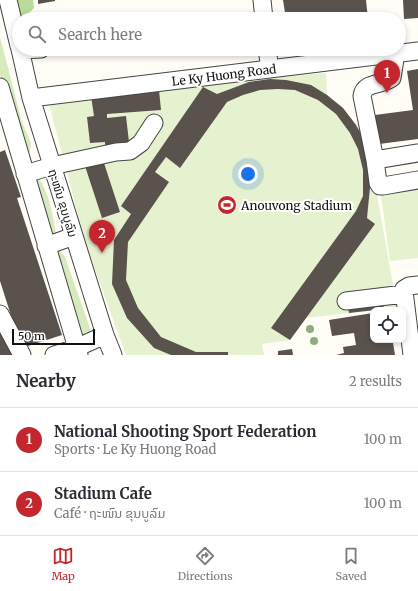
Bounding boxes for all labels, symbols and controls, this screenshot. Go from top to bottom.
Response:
search box [12,12,406,56]
icon: search [26,23,48,45]
text: Search here [58,25,142,44]
pin: 1 [374,60,400,93]
street label: Le Ky Huong Road [171,61,277,89]
your location [238,164,258,184]
street label: ຖະໜົນ ຂຸນບູລົມ [45,167,81,239]
sports icon: Anouvong Stadium [216,194,238,216]
place label: Anouvong Stadium [240,198,352,213]
pin: 2 [89,220,115,253]
map controls [370,307,406,343]
button: locate [370,307,406,343]
scale bar [12,327,95,346]
text: 50 m [18,329,45,343]
text: Nearby [16,370,76,392]
text: 2 results [349,373,402,390]
text: National Shooting Sport Federation [54,422,316,441]
text: 1 [26,431,32,448]
text: 100 m [364,431,402,448]
text: Sports · Le Ky Huong Road [54,441,216,458]
text: Stadium Cafe [54,484,152,503]
text: 2 [25,495,33,512]
text: 100 m [364,495,402,512]
text: Café · ຖະໜົນ ຂຸນບູລົມ [54,505,165,522]
tab: Map [51,545,75,583]
tab: Directions [178,545,233,583]
tab: Saved [335,545,367,583]

